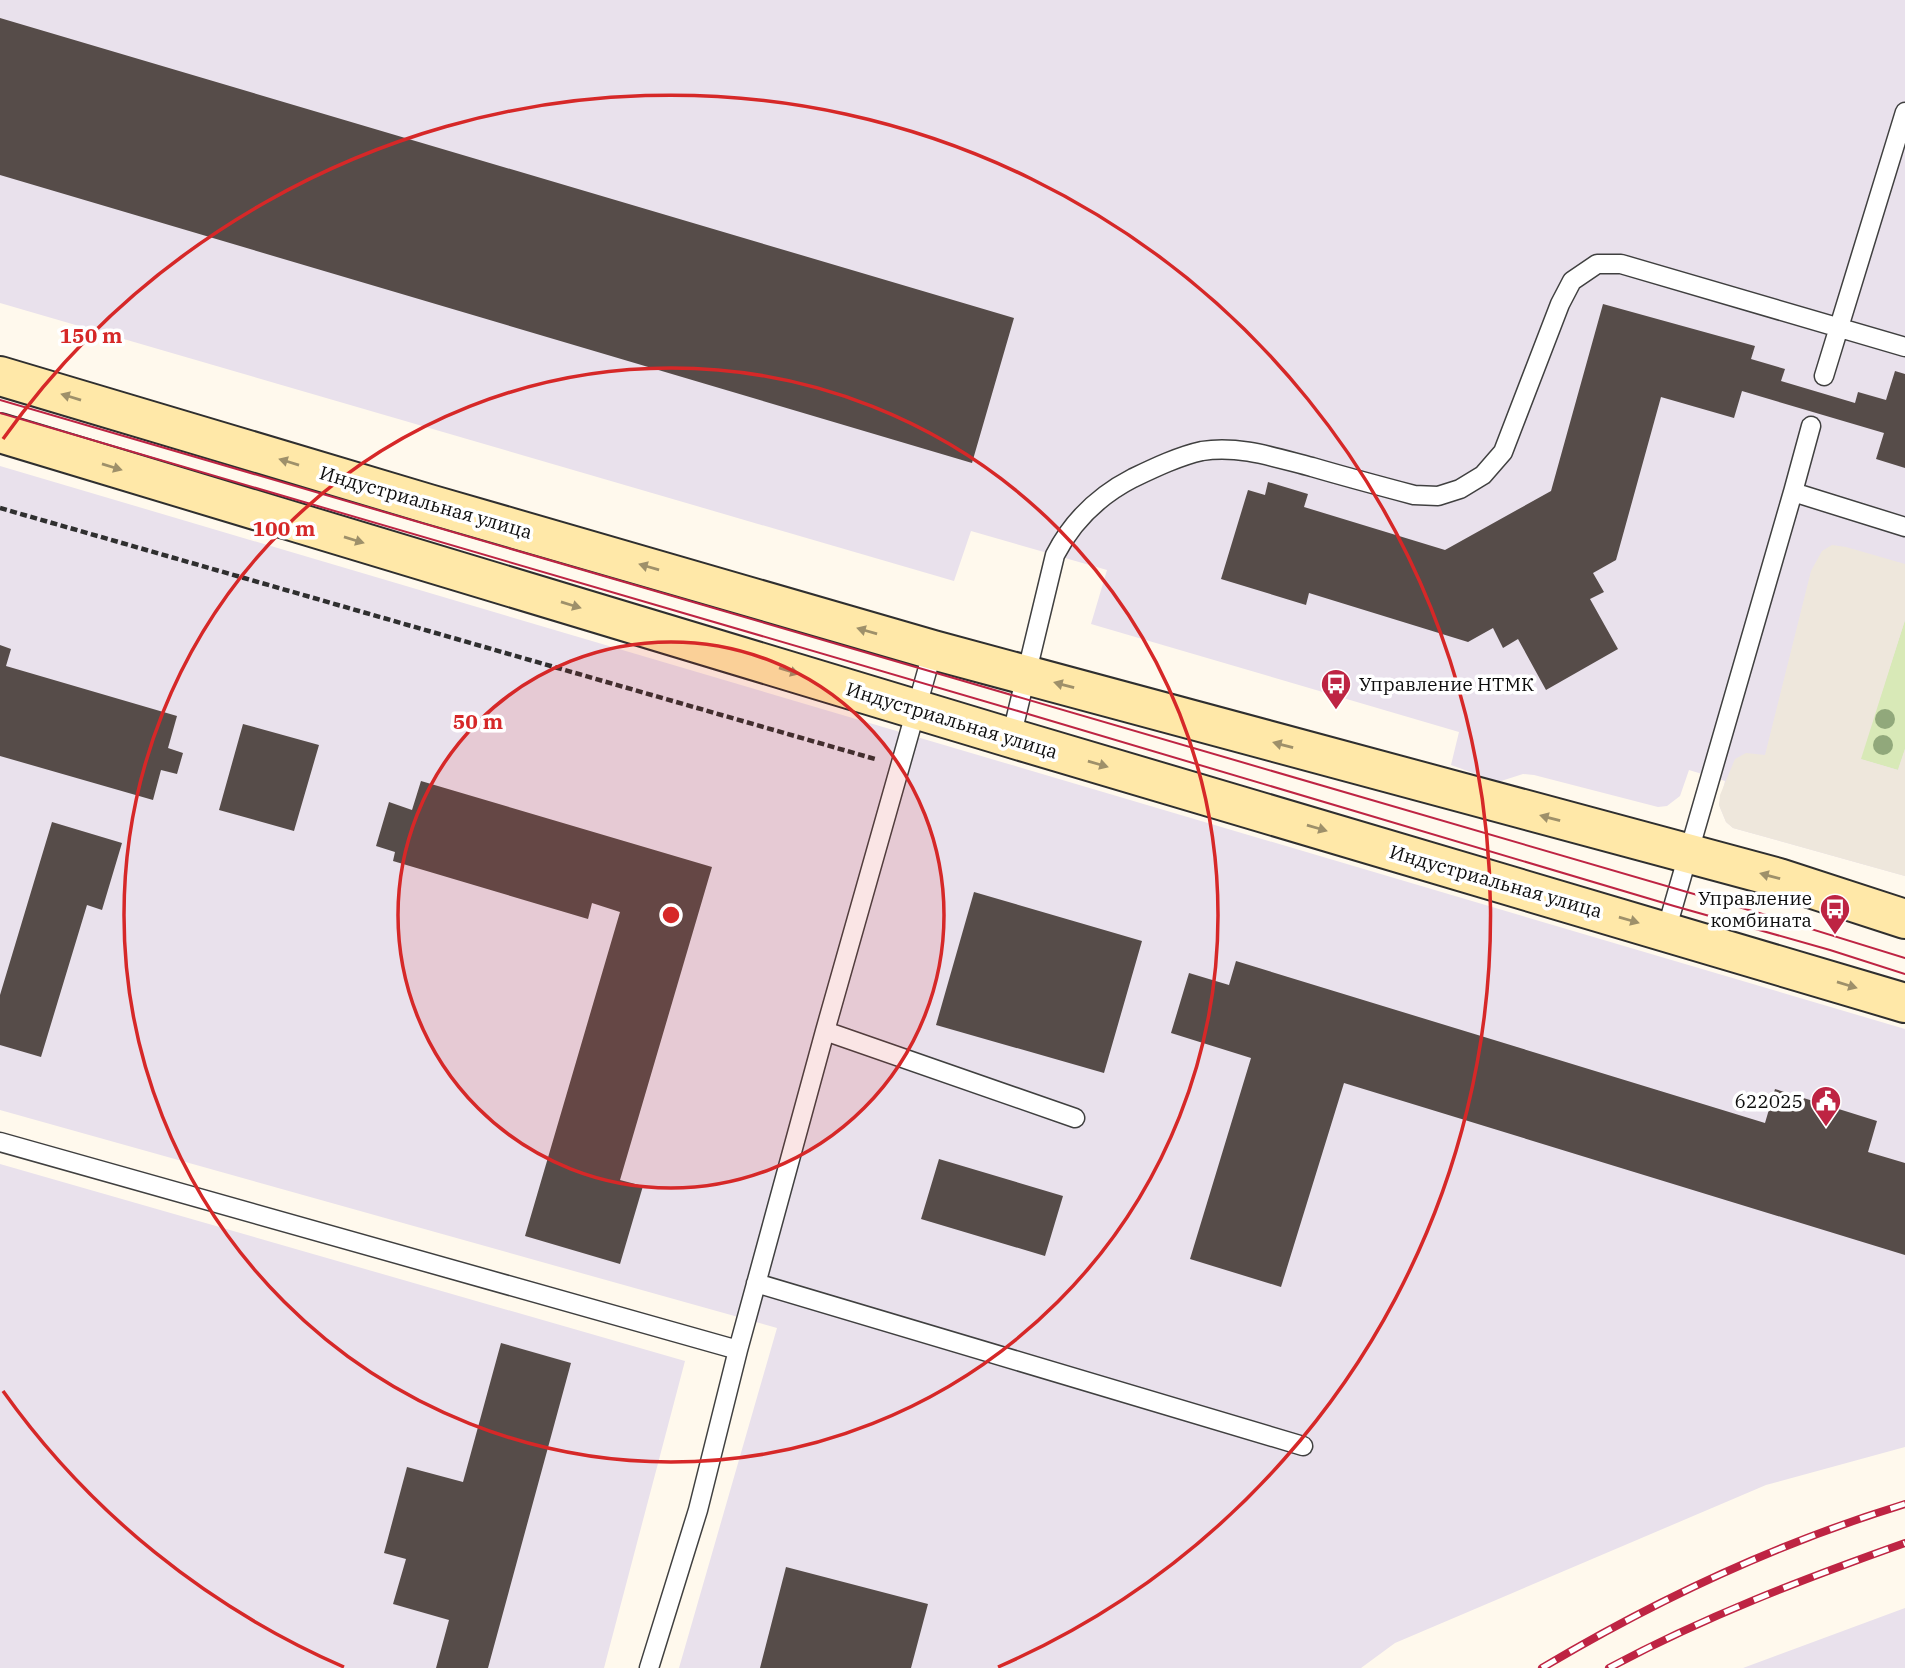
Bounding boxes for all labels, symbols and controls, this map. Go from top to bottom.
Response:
text: 150 m [59,321,123,349]
one-way arrow [60,392,81,402]
one-way arrow [278,457,299,467]
street label: Индустриальная улица [317,460,535,544]
one-way arrow [102,463,123,473]
text: 100 m [252,514,316,542]
one-way arrow [343,535,364,545]
one-way arrow [638,562,659,572]
one-way arrow [561,601,582,611]
one-way arrow [856,625,877,635]
one-way arrow [779,666,800,677]
bus stop icon: Управление НТМК [1319,667,1353,711]
place label: Управление НТМК [1359,672,1534,696]
street label: Индустриальная улица [843,676,1061,764]
one-way arrow [1053,680,1074,690]
text: 50 m [453,707,503,735]
one-way arrow [1272,739,1294,750]
one-way arrow [1088,759,1109,769]
one-way arrow [1539,812,1560,822]
one-way arrow [1306,824,1327,834]
street label: Индустриальная улица [1387,839,1605,923]
one-way arrow [1759,870,1781,881]
place label: Управление комбината [1698,886,1812,932]
bus stop icon: Управление комбината [1818,892,1852,936]
centre of rings [659,903,683,927]
one-way arrow [1618,916,1639,926]
one-way arrow [1837,981,1858,991]
public building icon: 622025 [1809,1084,1843,1128]
place label: 622025 [1735,1089,1803,1113]

